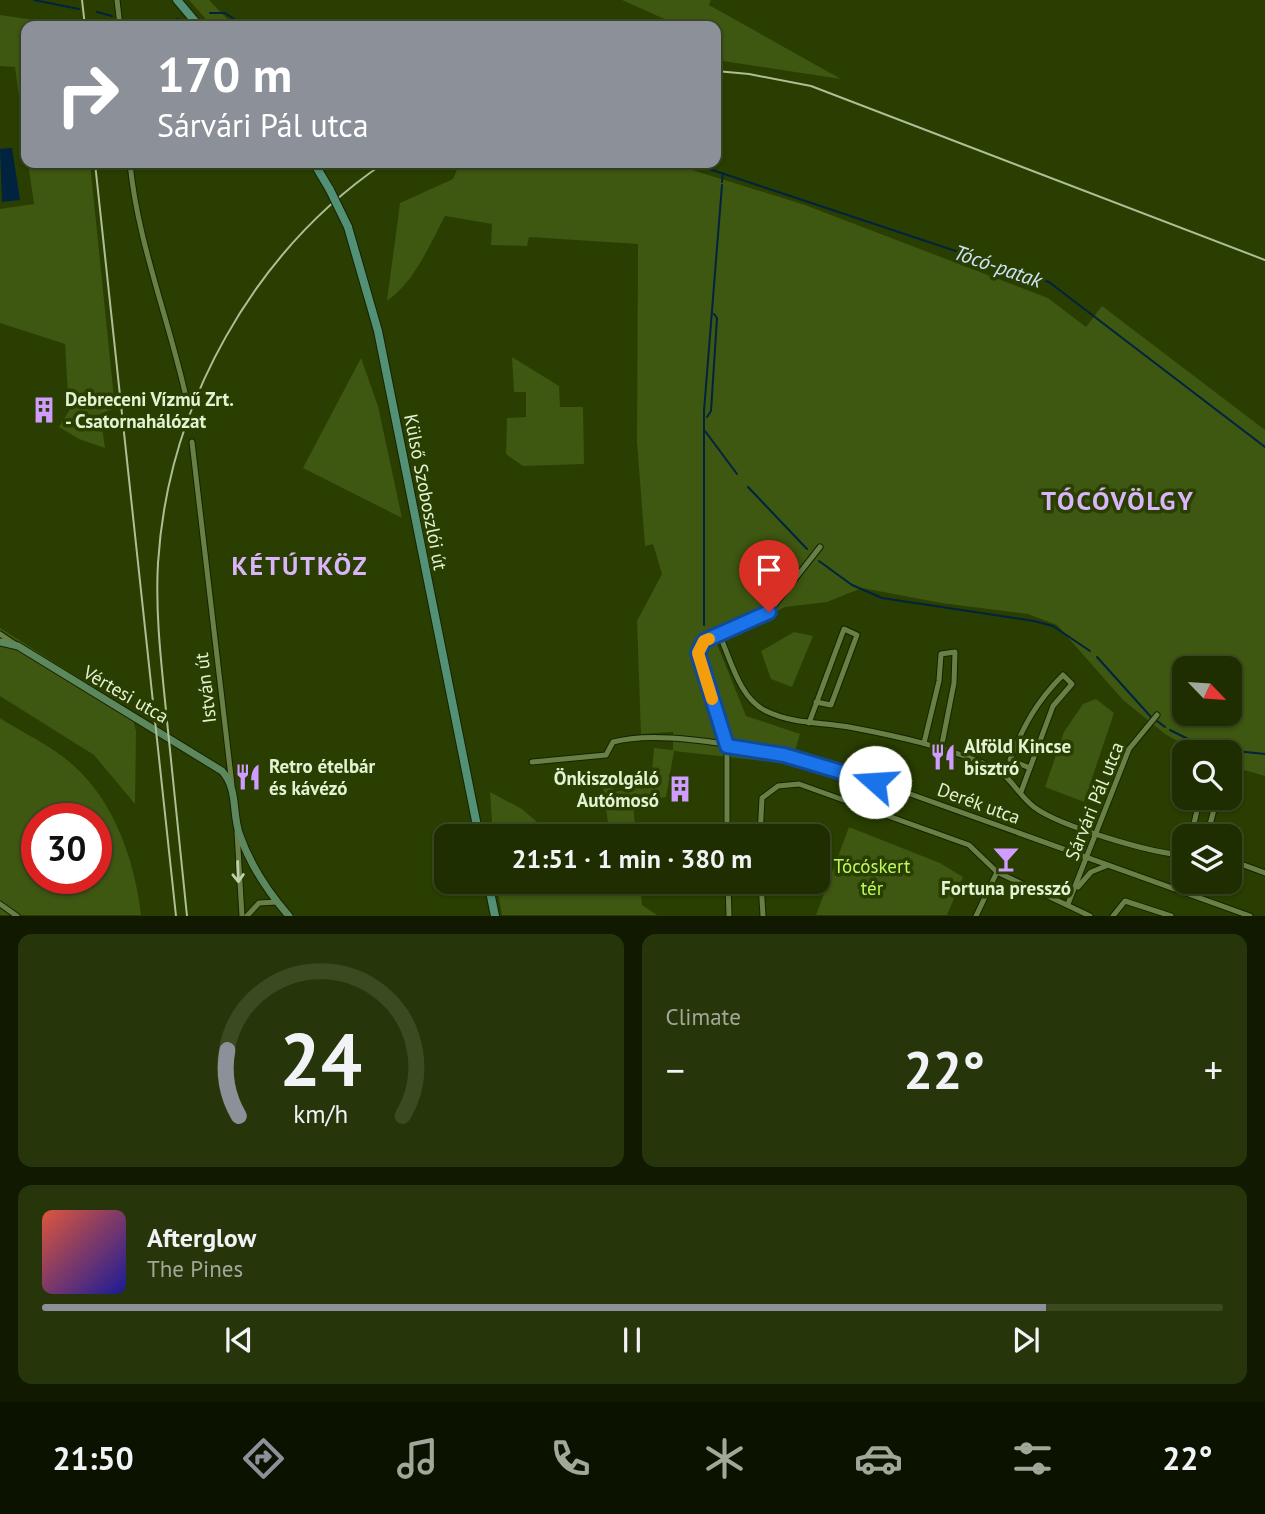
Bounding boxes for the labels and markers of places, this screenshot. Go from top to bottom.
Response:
place label: Debreceni Vízmű Zrt. - Csatornahálózat [65,387,234,433]
building icon: Debreceni Vízmű Zrt. - Csatornahálózat [29,395,59,425]
pin [739,540,799,612]
place label: Alföld Kincse bisztró [964,734,1071,780]
restaurant icon: Alföld Kincse bisztró [928,742,958,772]
place label: Retro ételbár és kávézó [269,754,376,800]
restaurant icon: Retro ételbár és kávézó [233,762,263,792]
place label: Önkiszolgáló Autómosó [554,766,659,812]
building icon: Önkiszolgáló Autómosó [665,774,695,804]
bar icon: Fortuna presszó [991,844,1021,874]
place label: Fortuna presszó [941,876,1071,900]

